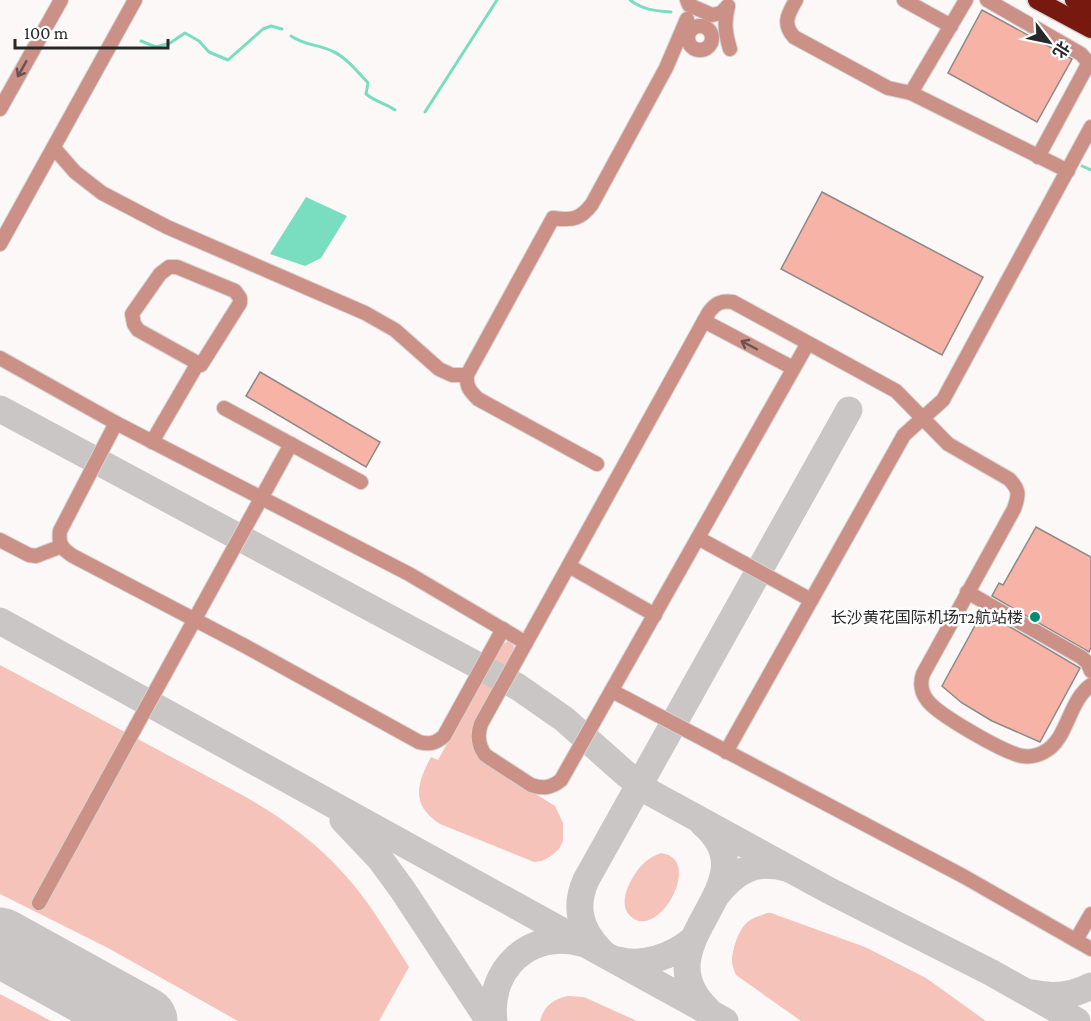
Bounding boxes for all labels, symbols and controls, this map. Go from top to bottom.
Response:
scale bar [15,12,168,50]
north arrow [1019,12,1079,72]
text: 100 m [24,23,69,43]
text: 北 [1050,38,1073,61]
one-way arrow [16,60,28,77]
one-way arrow [741,339,758,351]
place label: 长沙黄花国际机场T2航站楼 [831,609,1023,626]
marker: 长沙黄花国际机场T2航站楼 [1028,610,1042,624]

